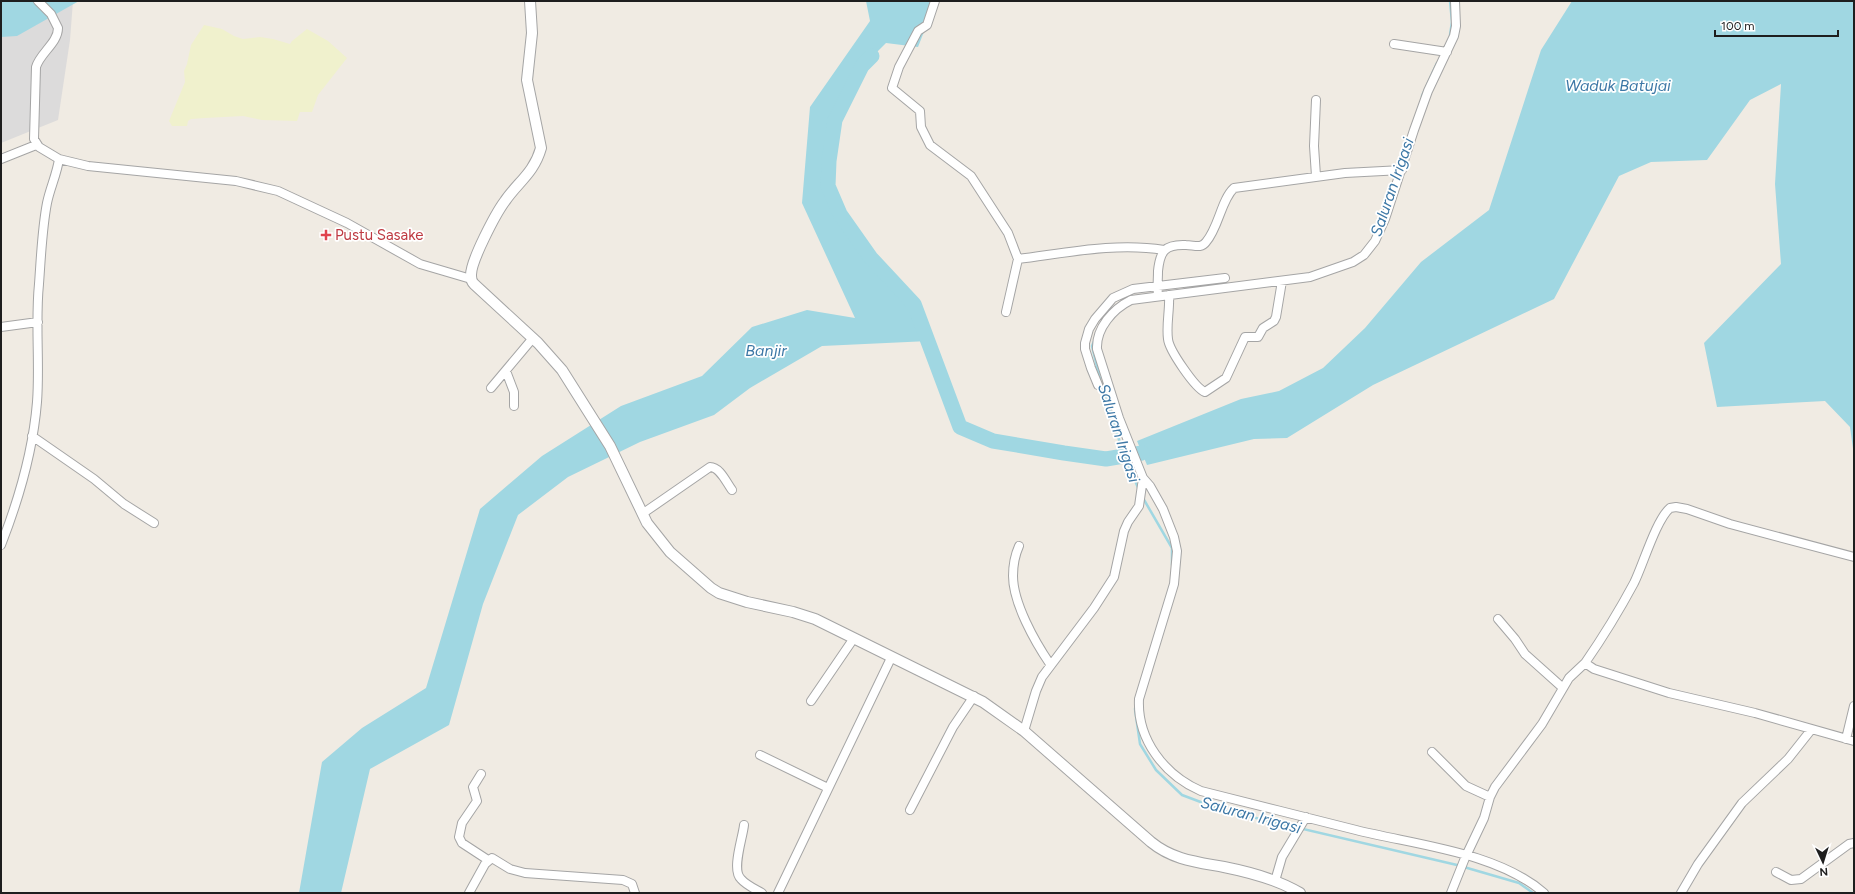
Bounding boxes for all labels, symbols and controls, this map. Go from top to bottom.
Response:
scale bar [1715,12,1838,38]
text: 100 m [1721,19,1755,33]
water label: Waduk Batujai [1565,76,1671,95]
water label: Saluran Irigasi [1366,135,1418,239]
place label: Pustu Sasake [335,226,424,244]
marker: Pustu Sasake [320,229,332,241]
water label: Banjir [745,341,787,360]
water label: Saluran Irigasi [1094,381,1144,485]
water label: Saluran Irigasi [1199,793,1303,838]
north arrow [1803,842,1843,882]
text: N [1819,865,1828,878]

